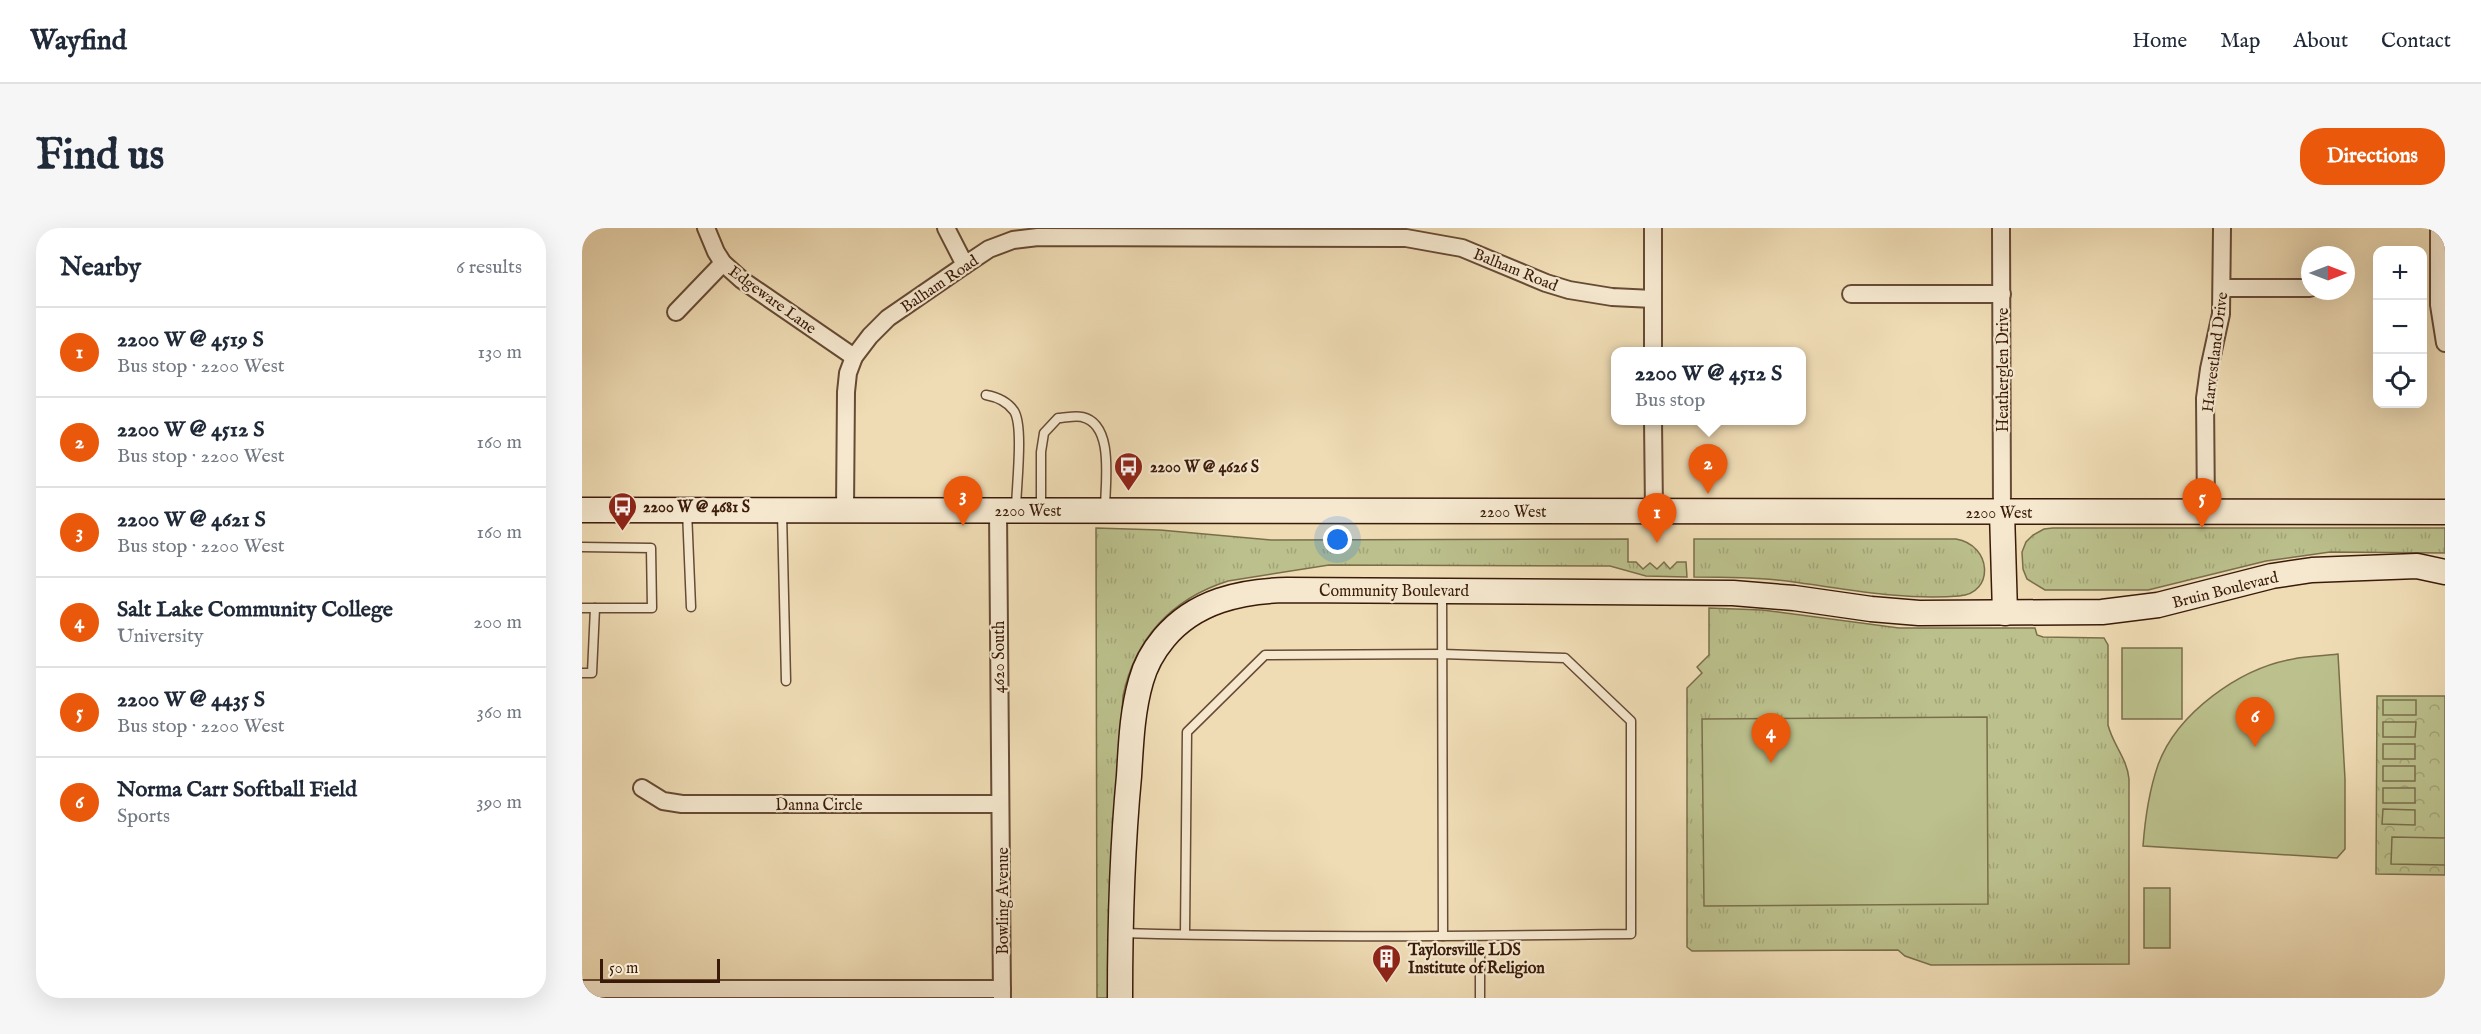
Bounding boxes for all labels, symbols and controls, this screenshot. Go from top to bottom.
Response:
text: Wayfind [30,24,127,59]
text: Home [2132,28,2187,55]
text: Map [2220,28,2260,55]
text: About [2293,28,2348,55]
text: Contact [2381,28,2451,55]
button: Directions [2300,128,2445,185]
text: Find us [36,130,164,183]
street label: Balham Road [1470,245,1561,297]
north arrow [2301,246,2355,300]
map controls [2373,246,2427,408]
button: + [2373,246,2427,300]
text: Nearby [60,251,141,284]
street label: Balham Road [897,251,983,318]
text: 6 results [456,255,522,280]
street label: Edgeware Lane [724,262,820,339]
street label: Harvestland Drive [2199,291,2233,414]
button: − [2373,300,2427,354]
street label: Heatherglen Drive [1994,308,2014,432]
text: 2200 W @ 4519 S [117,326,264,354]
text: 1 [76,340,83,365]
text: 130 m [477,340,522,365]
popup [1611,347,1806,425]
text: Bus stop · 2200 West [117,354,285,379]
button: locate [2373,354,2427,408]
text: 2200 W @ 4512 S [1635,360,1782,388]
text: Bus stop [1635,388,1705,413]
text: 2200 W @ 4512 S [117,416,264,444]
text: 2 [75,430,84,455]
text: 160 m [476,430,522,455]
text: Bus stop · 2200 West [117,444,285,469]
pin: 2 [1688,444,1728,494]
bus stop icon: 2200 W @ 4626 S [1113,450,1145,492]
place label: 2200 W @ 4626 S [1150,458,1259,478]
pin: 3 [944,476,982,526]
pin: 5 [2182,478,2222,528]
bus stop icon: 2200 W @ 4681 S [606,490,638,532]
pin: 1 [1638,494,1676,543]
place label: 2200 W @ 4681 S [643,498,750,518]
street label: 2200 West [994,502,1062,522]
street label: 2200 West [1479,503,1547,523]
street label: 2200 West [1965,504,2033,524]
text: 2200 W @ 4621 S [117,506,266,534]
text: 3 [76,520,83,545]
text: 160 m [476,520,522,545]
your location [1323,525,1352,554]
text: Bus stop · 2200 West [117,534,285,559]
street label: Bruin Boulevard [2170,568,2281,614]
street label: Community Boulevard [1319,582,1469,602]
text: Salt Lake Community College [117,596,393,624]
text: 4 [75,610,84,635]
text: 200 m [473,610,522,635]
street label: 4620 South [990,620,1010,693]
text: University [117,624,204,649]
text: 2200 W @ 4435 S [117,686,265,714]
pin: 6 [2236,698,2274,747]
text: 5 [76,700,83,725]
text: 360 m [476,700,522,725]
text: Bus stop · 2200 West [117,714,285,739]
pin: 4 [1752,714,1790,763]
text: Norma Carr Softball Field [117,776,357,804]
text: 6 [75,790,84,815]
text: 390 m [476,790,522,815]
street label: Danna Circle [775,796,863,816]
text: Sports [117,804,170,829]
street label: Bowling Avenue [994,847,1014,955]
place label: Taylorsville LDS Institute of Religion [1407,941,1545,979]
building icon: Taylorsville LDS Institute of Religion [1371,942,1403,984]
scale bar [600,956,720,984]
text: 50 m [609,959,638,979]

